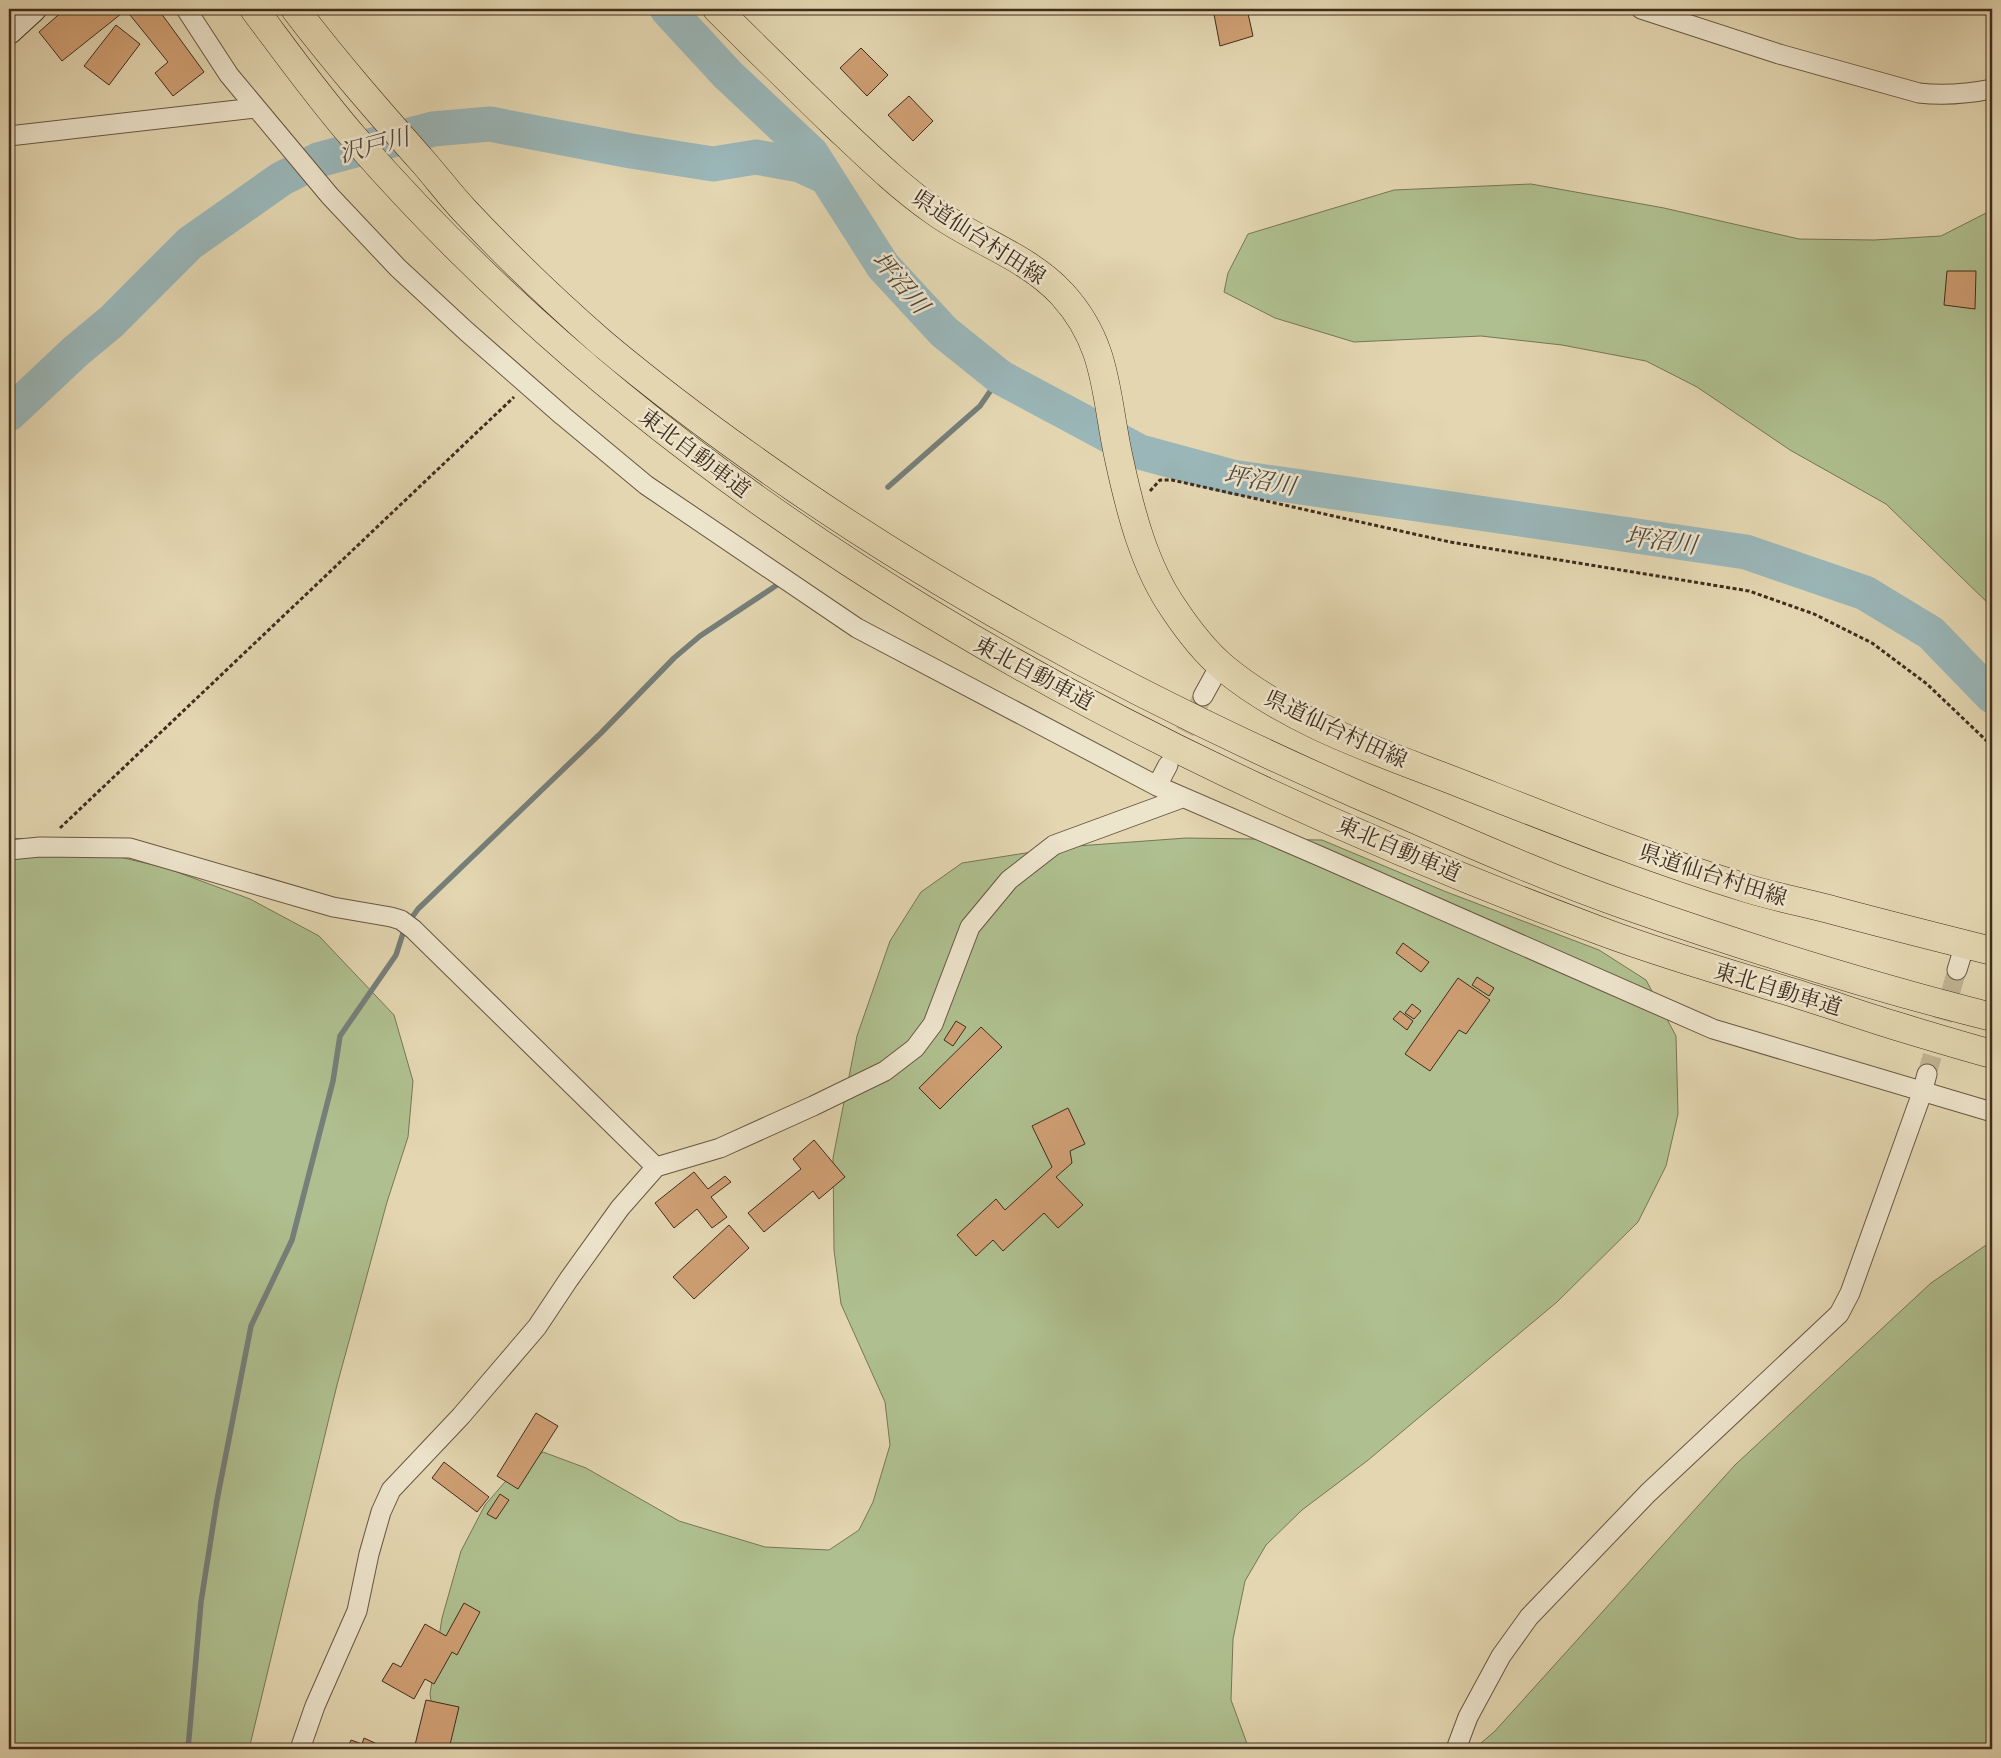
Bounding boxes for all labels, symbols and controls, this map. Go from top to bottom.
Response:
water label: 沢戸川 [335,120,416,169]
street label: 県道仙台村田線 [907,183,1051,291]
water label: 坪沼川 [866,244,938,322]
street label: 東北自動車道 [634,402,756,504]
water label: 坪沼川 [1222,458,1301,502]
water label: 坪沼川 [1623,520,1702,561]
street label: 東北自動車道 [969,629,1099,717]
street label: 県道仙台村田線 [1260,683,1412,775]
street label: 東北自動車道 [1333,810,1465,888]
street label: 県道仙台村田線 [1635,837,1791,913]
street label: 東北自動車道 [1711,956,1845,1022]

